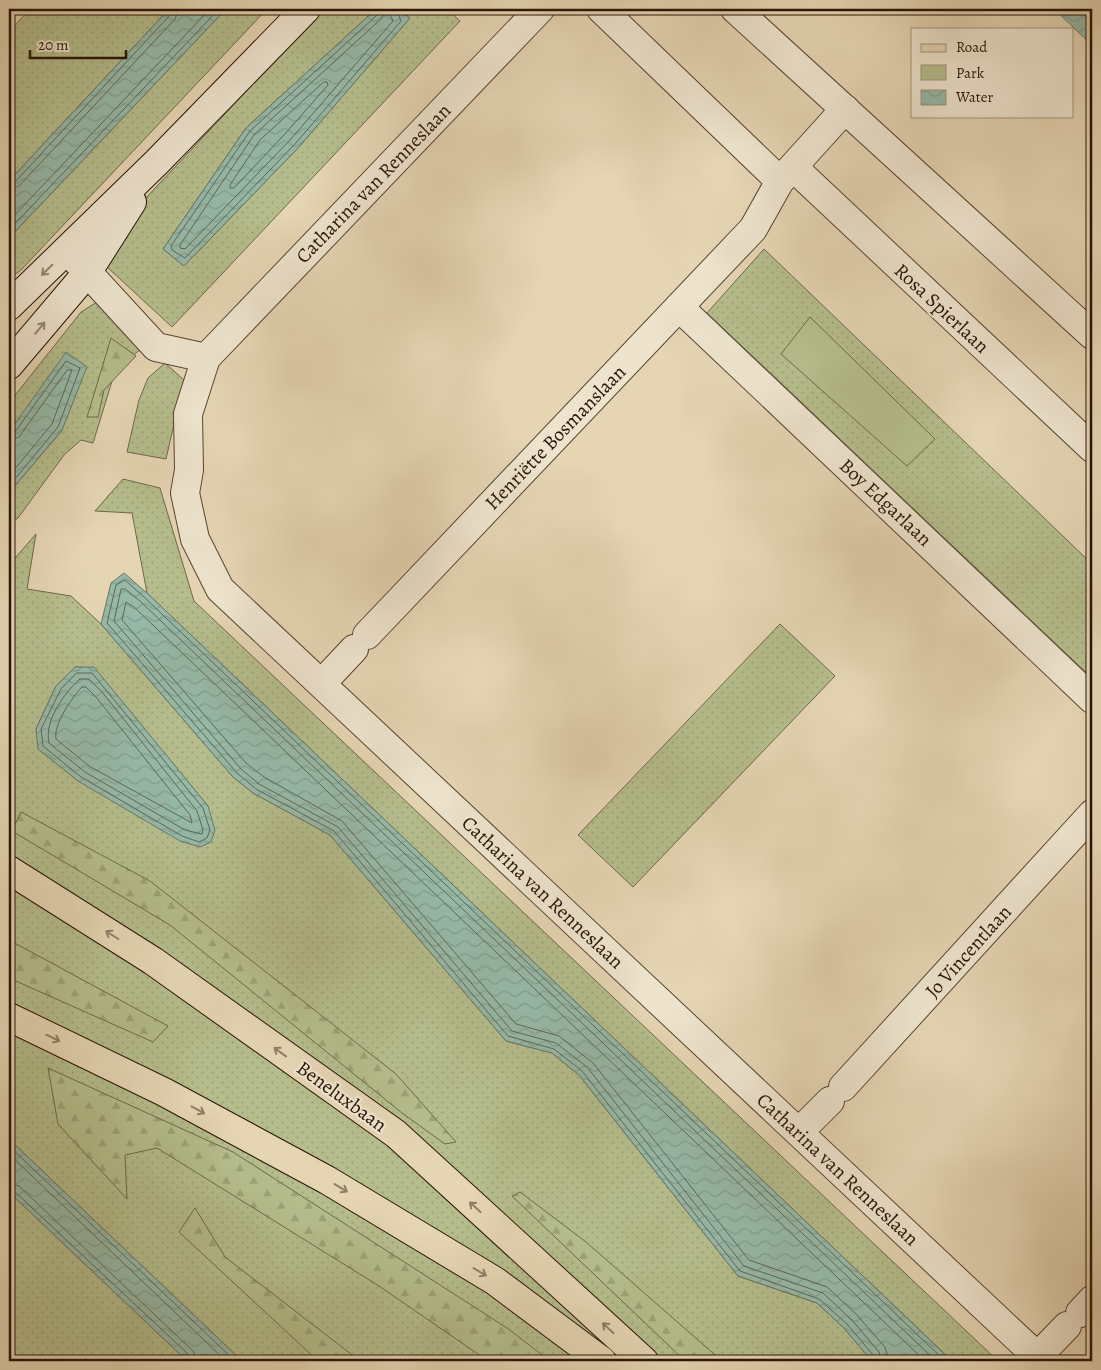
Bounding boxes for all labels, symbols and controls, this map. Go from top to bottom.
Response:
scale bar [30,28,126,60]
legend [911,28,1074,118]
text: 20 m [38,35,69,55]
text: Road [956,37,988,57]
text: Park [956,63,985,83]
text: Water [955,87,993,107]
street label: Catharina van Renneslaan [290,97,457,269]
street label: Rosa Spierlaan [888,257,995,359]
one-way arrow [41,263,53,275]
one-way arrow [35,321,46,334]
street label: Henriëtte Bosmanslaan [479,359,632,516]
street label: Boy Edgarlaan [833,452,938,552]
street label: Catharina van Renneslaan [456,810,630,975]
street label: Jo Vincentlaan [919,899,1018,1004]
one-way arrow [105,930,119,940]
one-way arrow [45,1034,60,1044]
one-way arrow [274,1046,287,1057]
street label: Beneluxbaan [291,1054,392,1138]
street label: Catharina van Renneslaan [751,1087,925,1252]
one-way arrow [191,1105,206,1115]
one-way arrow [334,1183,348,1193]
one-way arrow [469,1201,482,1213]
one-way arrow [473,1268,487,1278]
one-way arrow [602,1322,615,1334]

